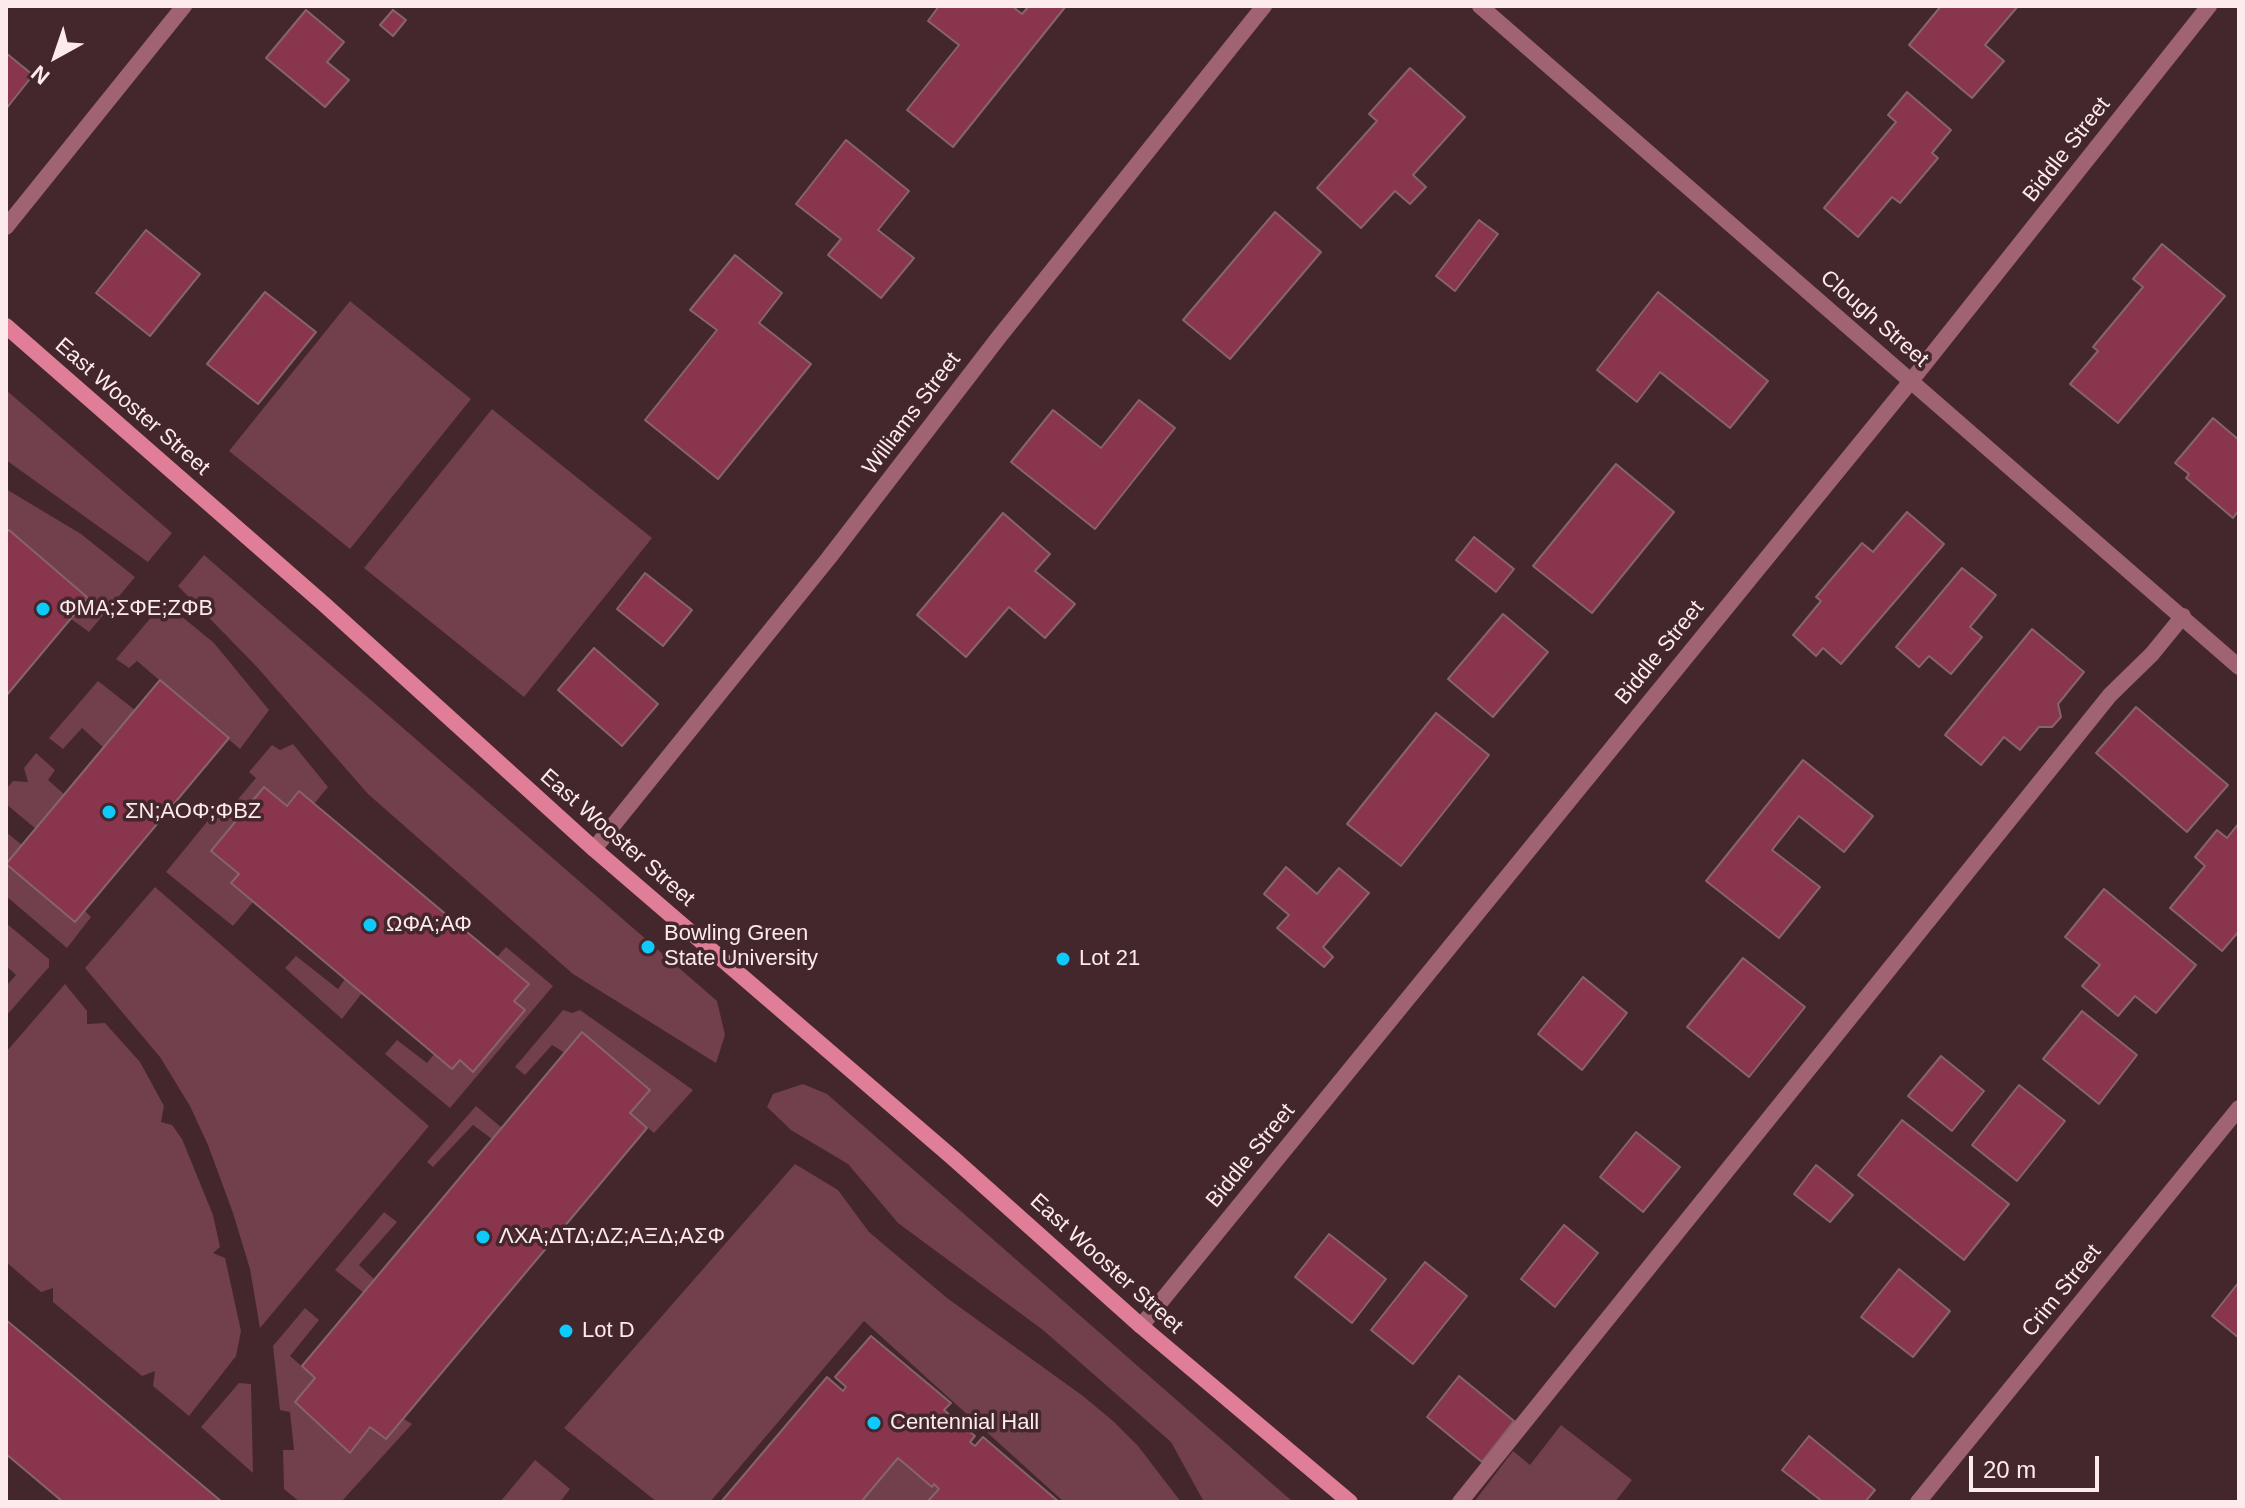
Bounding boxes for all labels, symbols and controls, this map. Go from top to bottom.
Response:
north arrow [16,16,96,96]
text: N [26,60,54,89]
street label: Biddle Street [2018,92,2116,208]
street label: Clough Street [1815,265,1933,373]
street label: East Wooster Street [49,333,215,481]
street label: Williams Street [857,347,967,481]
place label: ΦΜΑ;ΣΦΕ;ΖΦΒ [59,596,213,622]
street label: Biddle Street [1610,596,1710,710]
marker: ΦΜΑ;ΣΦΕ;ΖΦΒ [34,600,52,618]
street label: East Wooster Street [534,764,700,912]
place label: ΣΝ;ΑΟΦ;ΦΒΖ [125,799,261,825]
marker: ΣΝ;ΑΟΦ;ΦΒΖ [100,803,118,821]
place label: ΩΦΑ;ΑΦ [386,912,472,938]
marker: ΩΦΑ;ΑΦ [361,916,379,934]
place label: Bowling Green State University [664,921,818,972]
marker: Bowling Green State University [639,938,657,956]
place label: Lot 21 [1079,946,1140,972]
marker: Lot 21 [1054,950,1072,968]
street label: Biddle Street [1201,1099,1301,1213]
street label: East Wooster Street [1024,1188,1188,1340]
place label: ΛΧΑ;ΔΤΔ;ΔΖ;ΑΞΔ;ΑΣΦ [499,1224,725,1250]
marker: ΛΧΑ;ΔΤΔ;ΔΖ;ΑΞΔ;ΑΣΦ [474,1228,492,1246]
street label: Crim Street [2017,1239,2107,1343]
place label: Lot D [582,1318,635,1344]
marker: Lot D [557,1322,575,1340]
place label: Centennial Hall [890,1410,1039,1436]
marker: Centennial Hall [865,1414,883,1432]
scale bar [1973,1440,2103,1490]
text: 20 m [1983,1456,2036,1483]

